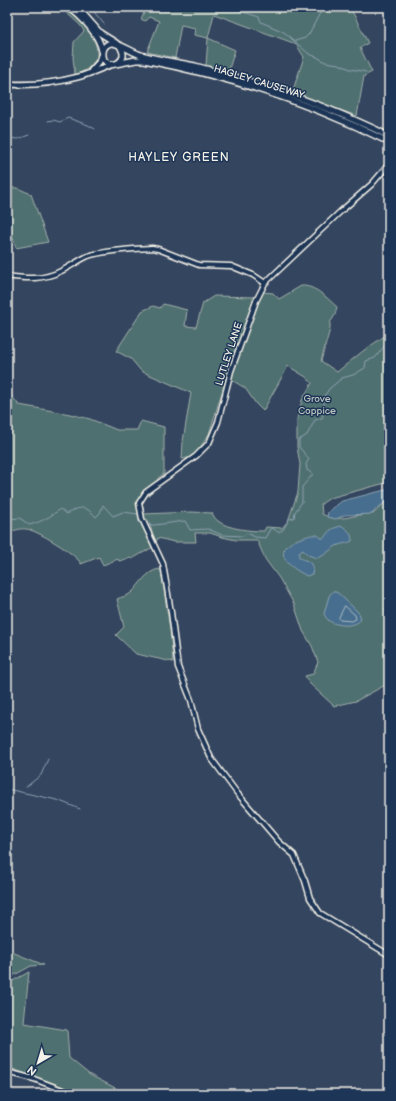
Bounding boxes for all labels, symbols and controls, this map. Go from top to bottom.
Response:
street label: HAGLEY CAUSEWAY [212,63,306,101]
district label: HAYLEY GREEN [128,150,230,165]
street label: LUTLEY LANE [213,320,245,387]
park label: Grove Coppice [298,393,336,417]
north arrow [18,1043,58,1083]
text: N [25,1063,39,1078]

